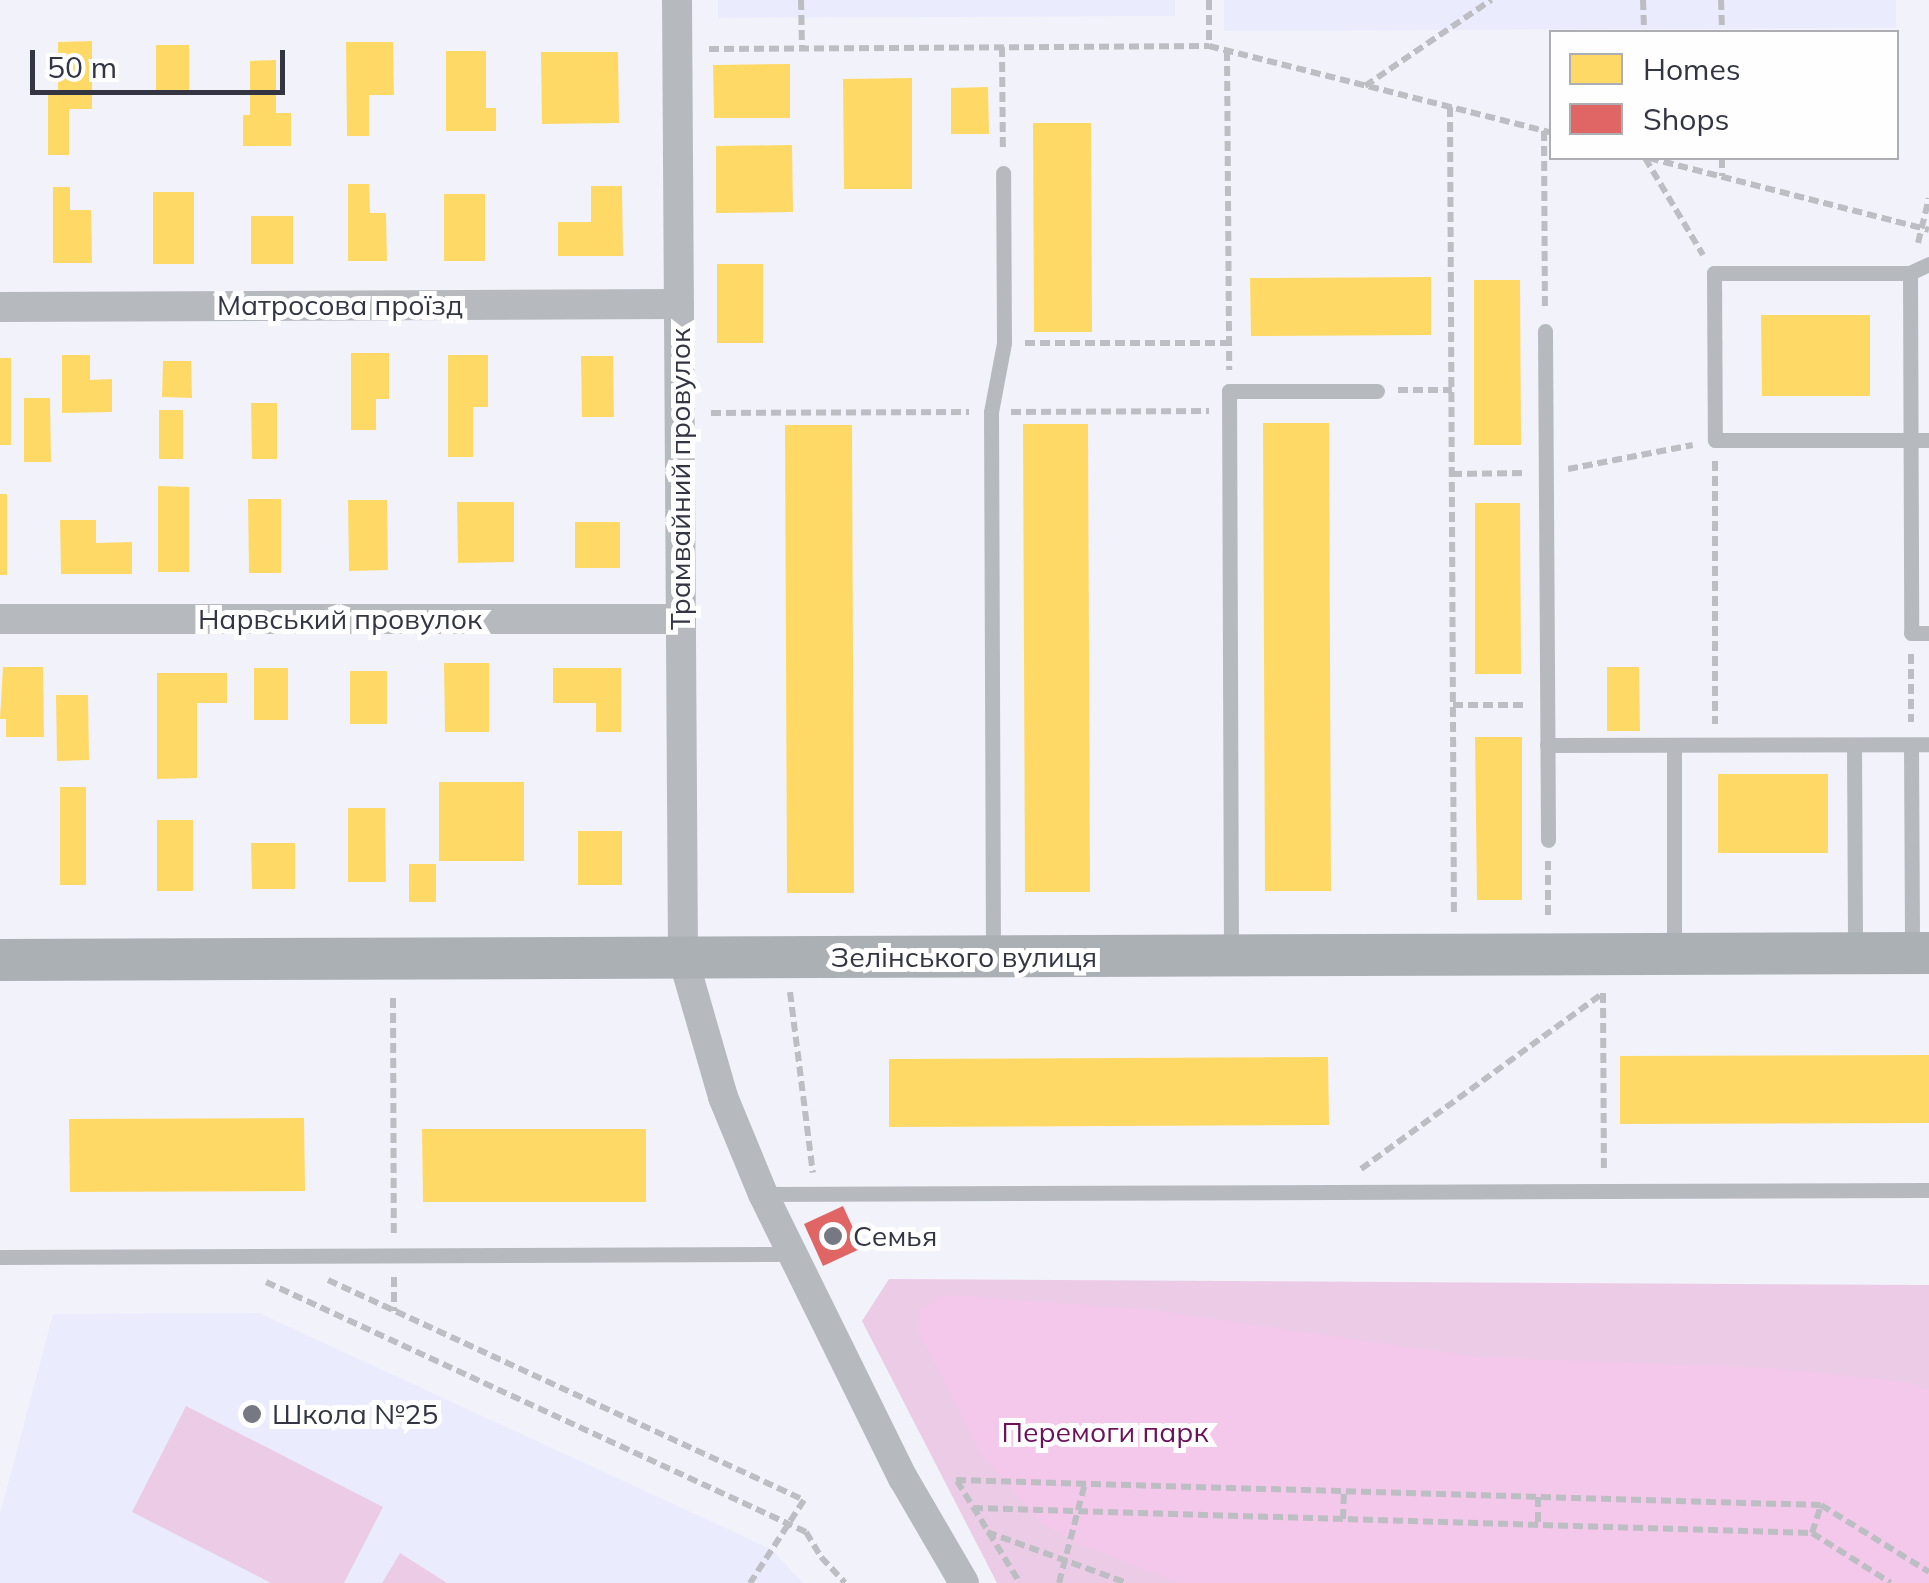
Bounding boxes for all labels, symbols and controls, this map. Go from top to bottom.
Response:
scale bar [35,30,290,92]
legend [1549,30,1899,160]
text: 50 m [47,48,117,86]
text: Homes [1643,50,1741,88]
text: Shops [1643,100,1729,138]
street label: Матросова проїзд [217,288,463,322]
street label: Трамвайний провулок [663,328,697,630]
street label: Нарвський провулок [198,602,482,636]
street label: Зелінського вулиця [831,940,1097,974]
place label: Семья [853,1219,937,1253]
marker: Семья [822,1225,844,1247]
place label: Школа №25 [272,1397,438,1431]
marker: Школа №25 [241,1403,263,1425]
park label: Перемоги парк [1002,1415,1208,1449]

